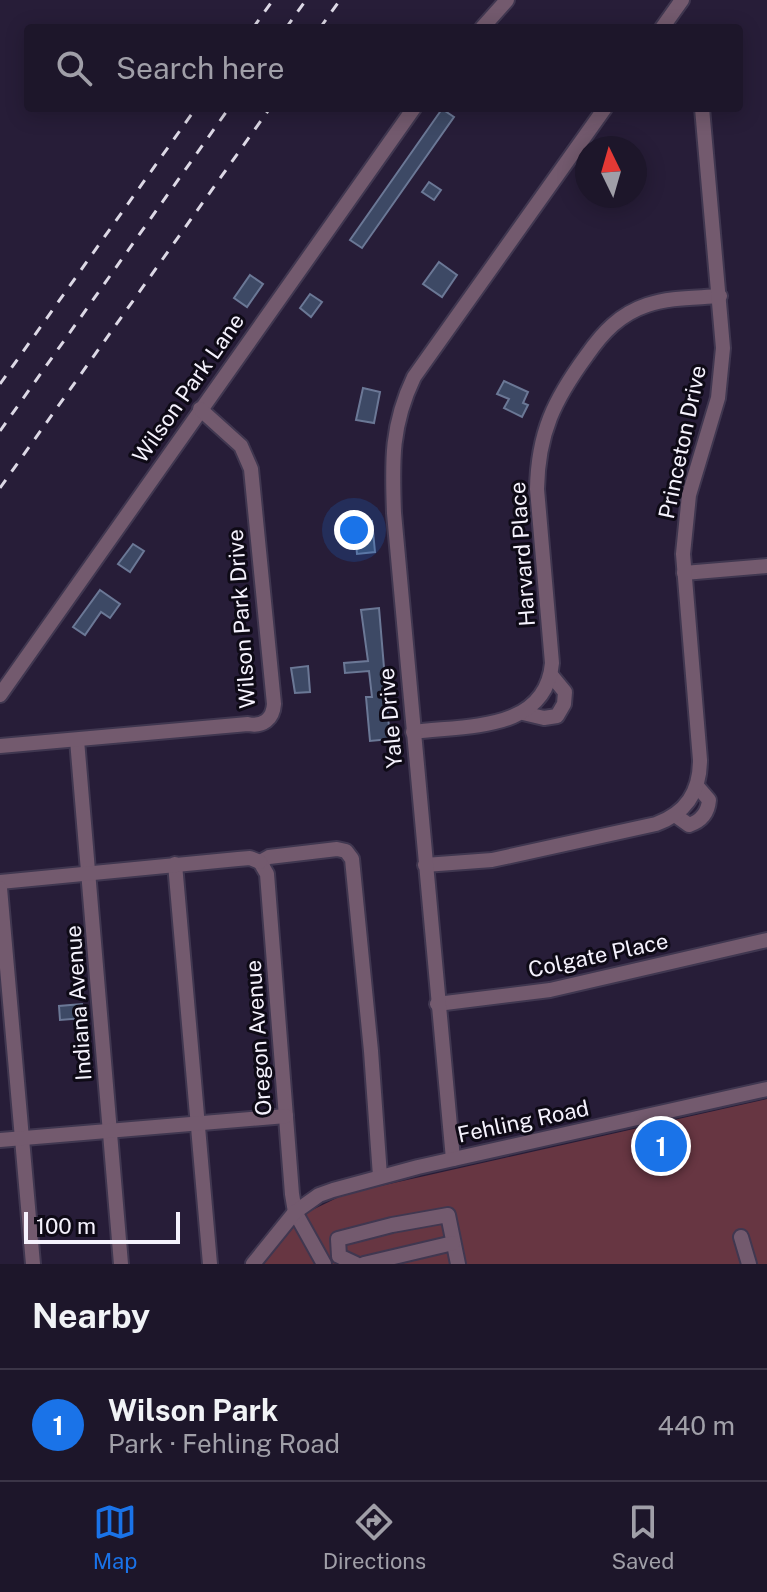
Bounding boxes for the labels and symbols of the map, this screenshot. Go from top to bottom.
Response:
north arrow [575,136,647,208]
street label: Wilson Park Lane [127,308,249,468]
street label: Princeton Drive [653,363,711,521]
street label: Harvard Place [504,481,540,627]
your location [334,510,374,550]
street label: Wilson Park Drive [222,529,260,709]
street label: Yale Drive [373,667,407,769]
street label: Indiana Avenue [60,925,96,1081]
street label: Colgate Place [526,927,670,983]
street label: Oregon Avenue [240,959,276,1117]
street label: Fehling Road [455,1094,591,1148]
pin: 1 [635,1116,687,1176]
scale bar [24,1208,180,1244]

